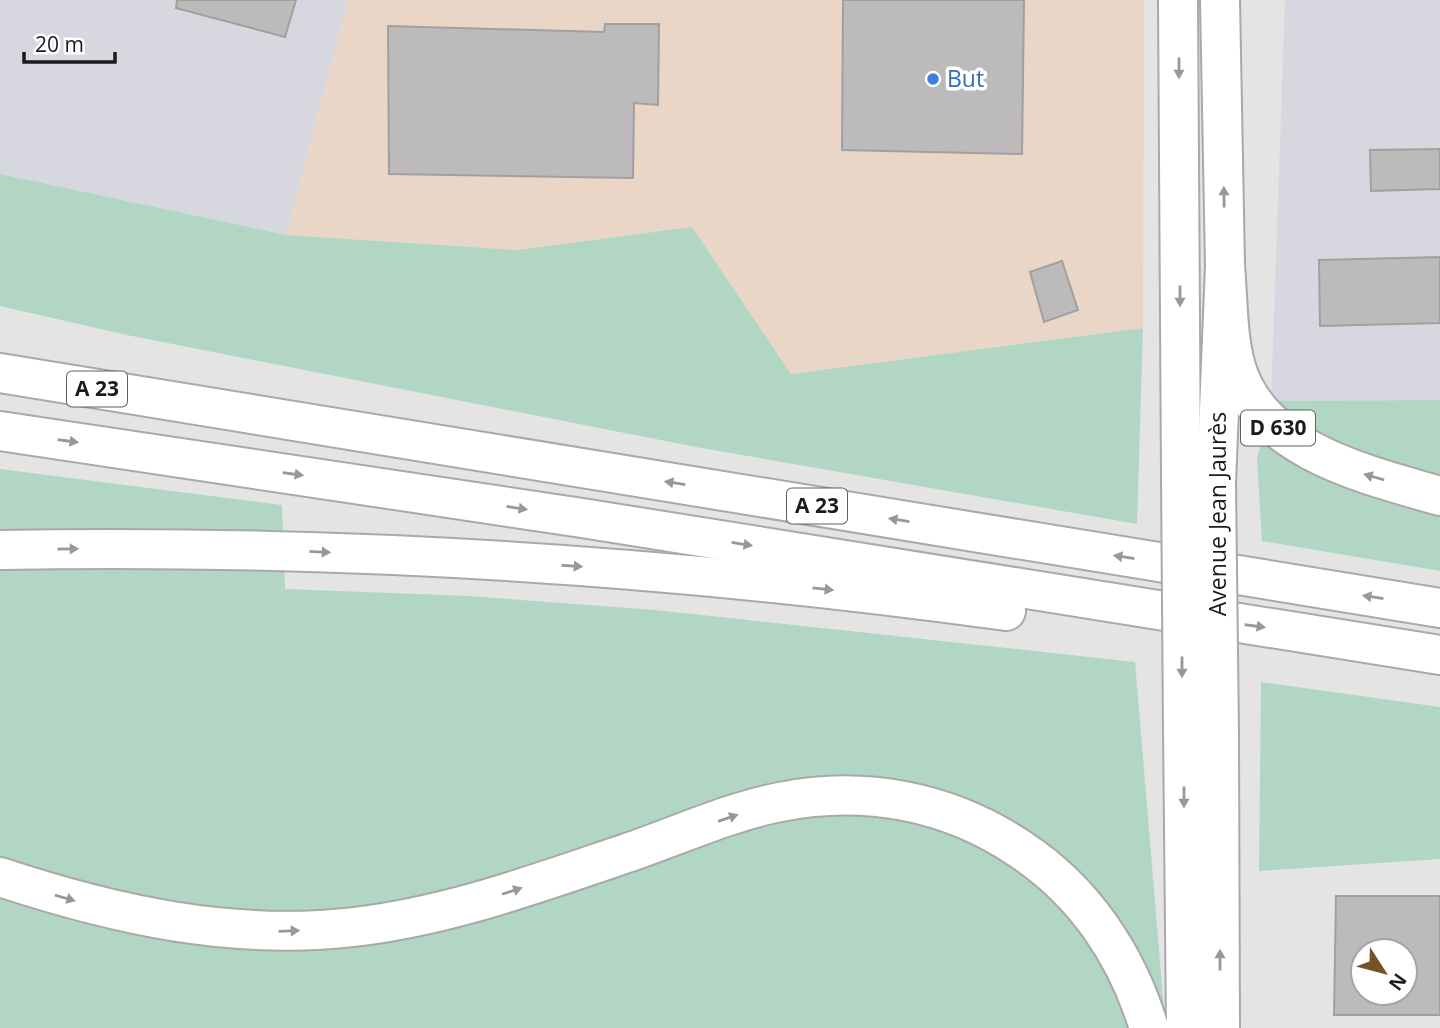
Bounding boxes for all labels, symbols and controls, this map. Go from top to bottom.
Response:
scale bar [24,21,116,65]
text: 20 m [35,30,84,58]
one-way arrow [1173,57,1185,79]
place label: But [947,62,984,94]
marker: But [925,71,941,87]
one-way arrow [1218,186,1229,208]
one-way arrow [1174,285,1186,307]
road number: A 23 [67,372,127,406]
road number: D 630 [1241,410,1315,446]
street label: Avenue Jean Jaurès [1201,412,1233,616]
one-way arrow [57,436,79,447]
one-way arrow [282,469,304,480]
one-way arrow [1363,471,1385,482]
one-way arrow [664,477,686,488]
road number: A 23 [787,489,847,524]
one-way arrow [507,503,529,514]
one-way arrow [888,514,910,525]
one-way arrow [731,539,753,550]
one-way arrow [57,543,79,554]
one-way arrow [309,547,331,558]
one-way arrow [1113,551,1135,562]
one-way arrow [561,561,583,572]
one-way arrow [812,584,834,595]
one-way arrow [1362,591,1384,602]
one-way arrow [1245,621,1267,632]
one-way arrow [1177,656,1188,678]
one-way arrow [1178,787,1189,809]
one-way arrow [717,812,738,823]
one-way arrow [502,886,523,896]
one-way arrow [55,893,76,903]
one-way arrow [279,926,301,937]
north arrow [1349,937,1419,1007]
one-way arrow [1214,949,1226,971]
text: N [1383,968,1413,996]

